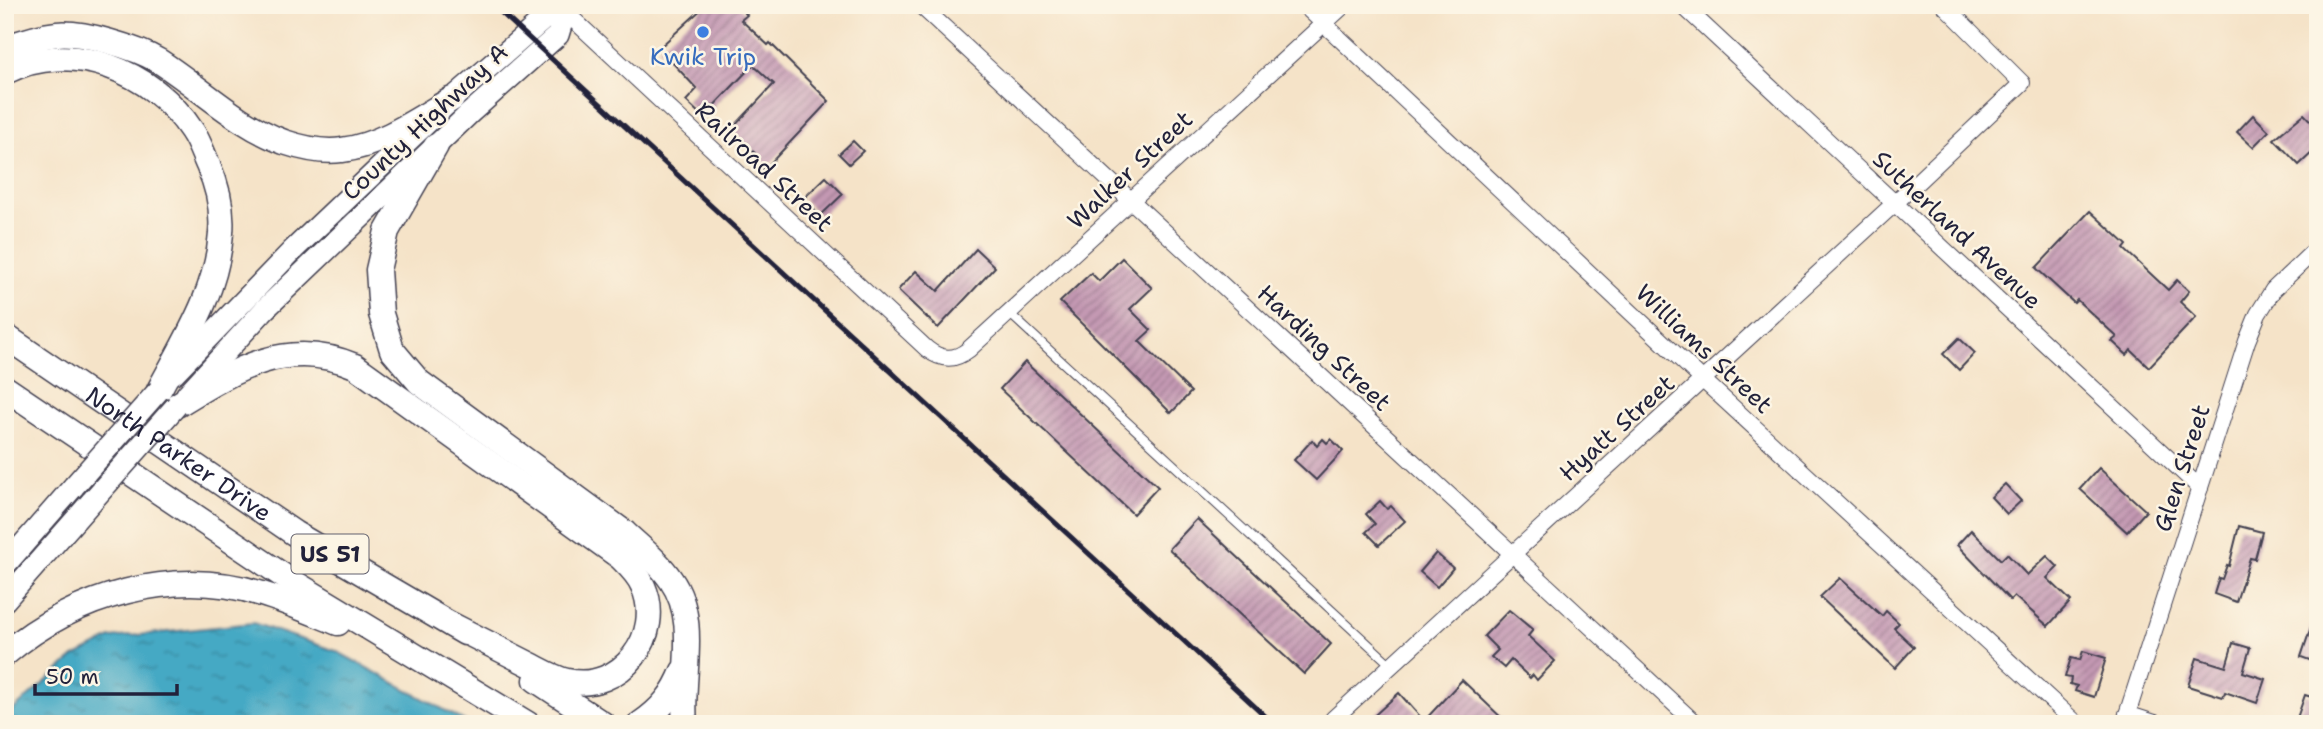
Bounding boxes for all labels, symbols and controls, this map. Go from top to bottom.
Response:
marker: Kwik Trip [695,24,711,40]
street label: County Highway A [335,37,515,207]
place label: Kwik Trip [650,41,756,73]
street label: Railroad Street [688,95,840,239]
street label: Walker Street [1060,104,1200,236]
street label: Sutherland Avenue [1866,143,2048,317]
street label: Williams Street [1629,277,1779,421]
street label: Harding Street [1250,278,1398,418]
street label: Hyatt Street [1552,368,1682,488]
street label: North Parker Drive [79,380,278,529]
street label: Glen Street [2146,400,2218,536]
road number: US 51 [292,534,368,574]
scale bar [35,652,177,696]
text: 50 m [46,663,99,691]

